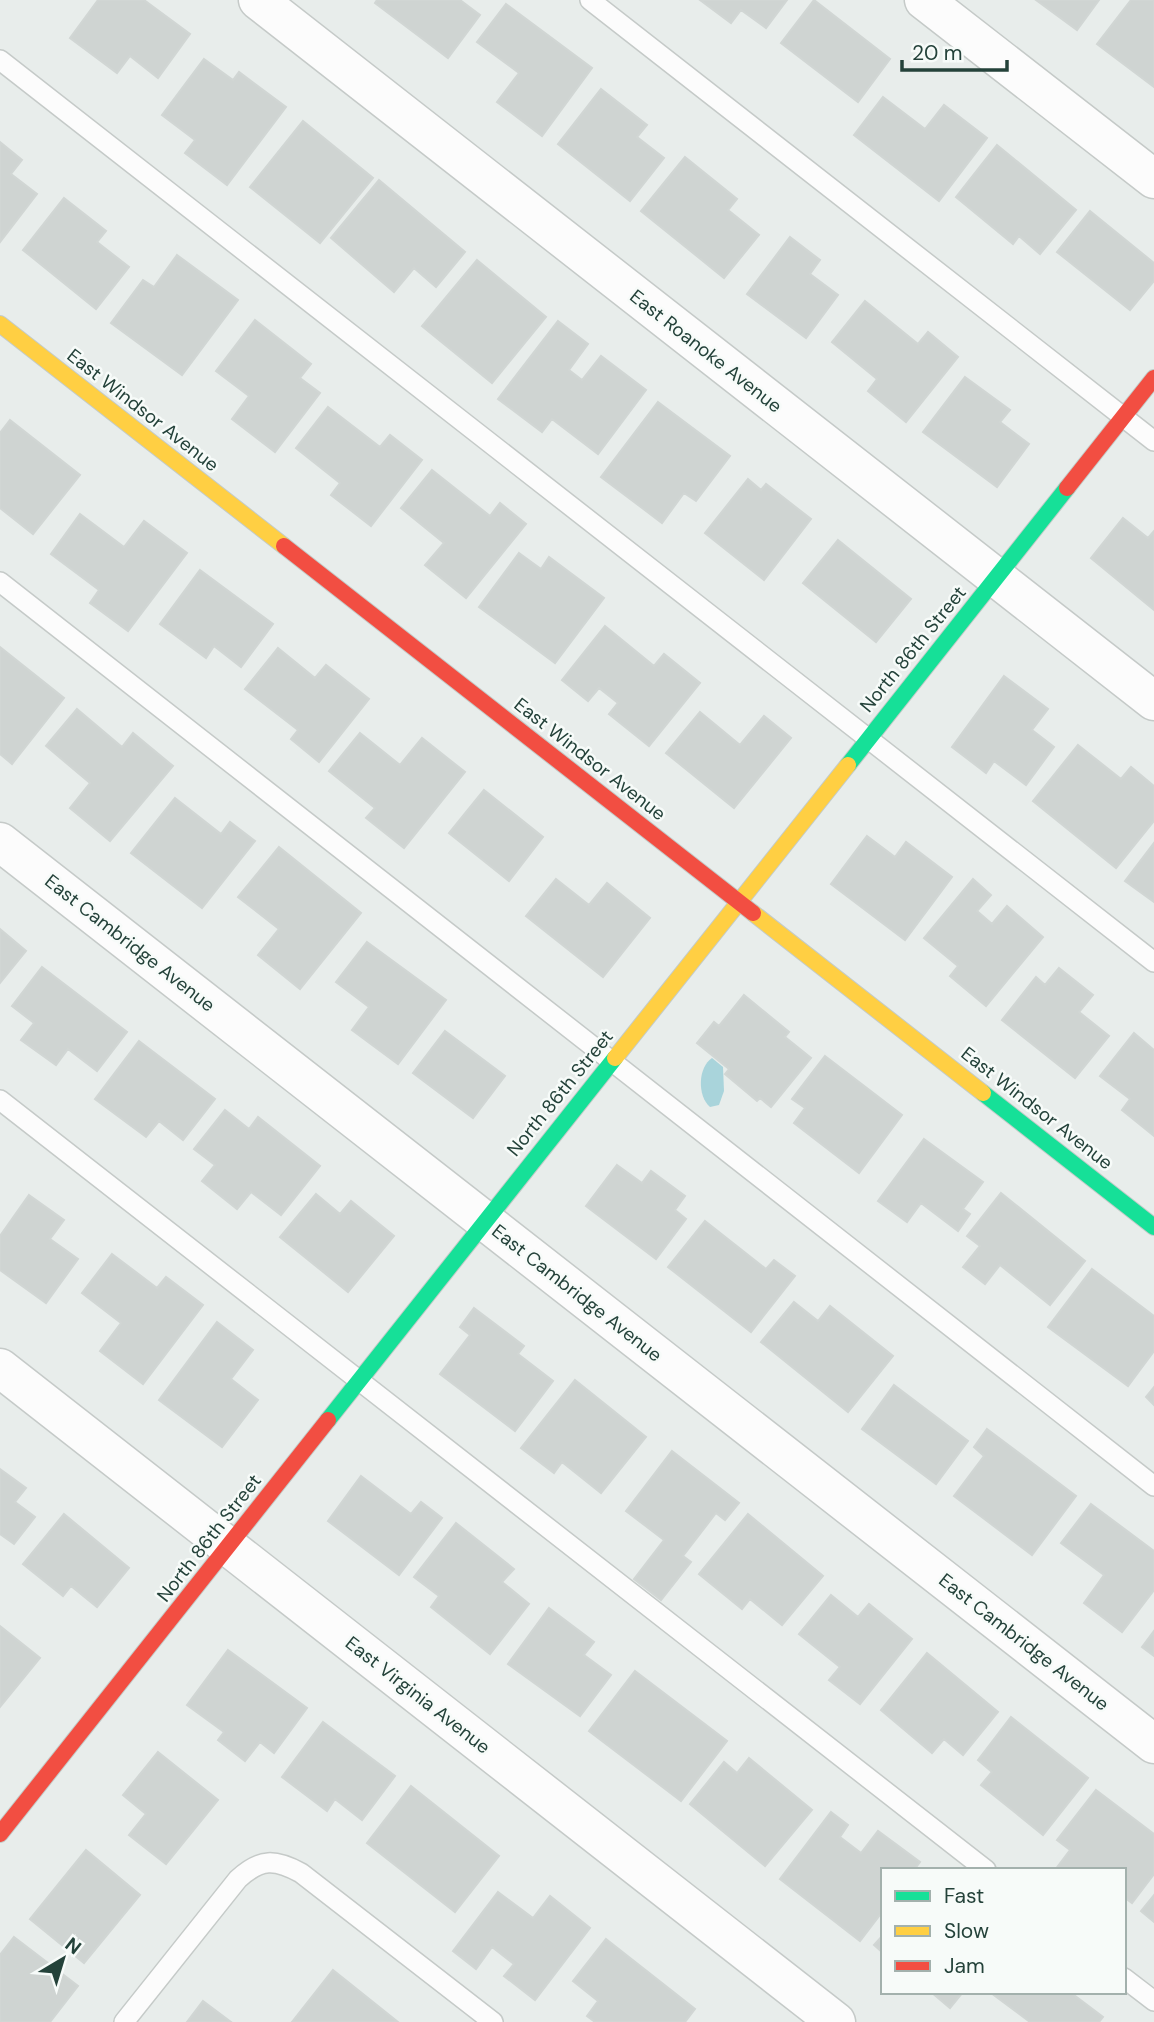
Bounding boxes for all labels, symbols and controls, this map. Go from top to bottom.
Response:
scale bar [902,28,1007,72]
text: 20 m [912,39,963,67]
street label: East Roanoke Avenue [625,284,787,418]
street label: East Windsor Avenue [62,343,224,477]
street label: North 86th Street [854,581,972,717]
street label: East Windsor Avenue [509,692,671,826]
street label: East Cambridge Avenue [40,869,220,1017]
street label: North 86th Street [501,1025,619,1161]
street label: East Windsor Avenue [956,1041,1118,1175]
street label: East Cambridge Avenue [487,1219,667,1367]
street label: North 86th Street [151,1469,267,1607]
street label: East Cambridge Avenue [934,1568,1114,1716]
street label: East Virginia Avenue [340,1631,496,1759]
legend [881,1868,1126,1994]
text: Fast [944,1882,984,1910]
text: Slow [944,1917,989,1945]
north arrow [28,1924,98,1994]
text: N [60,1932,86,1960]
text: Jam [944,1952,985,1980]

